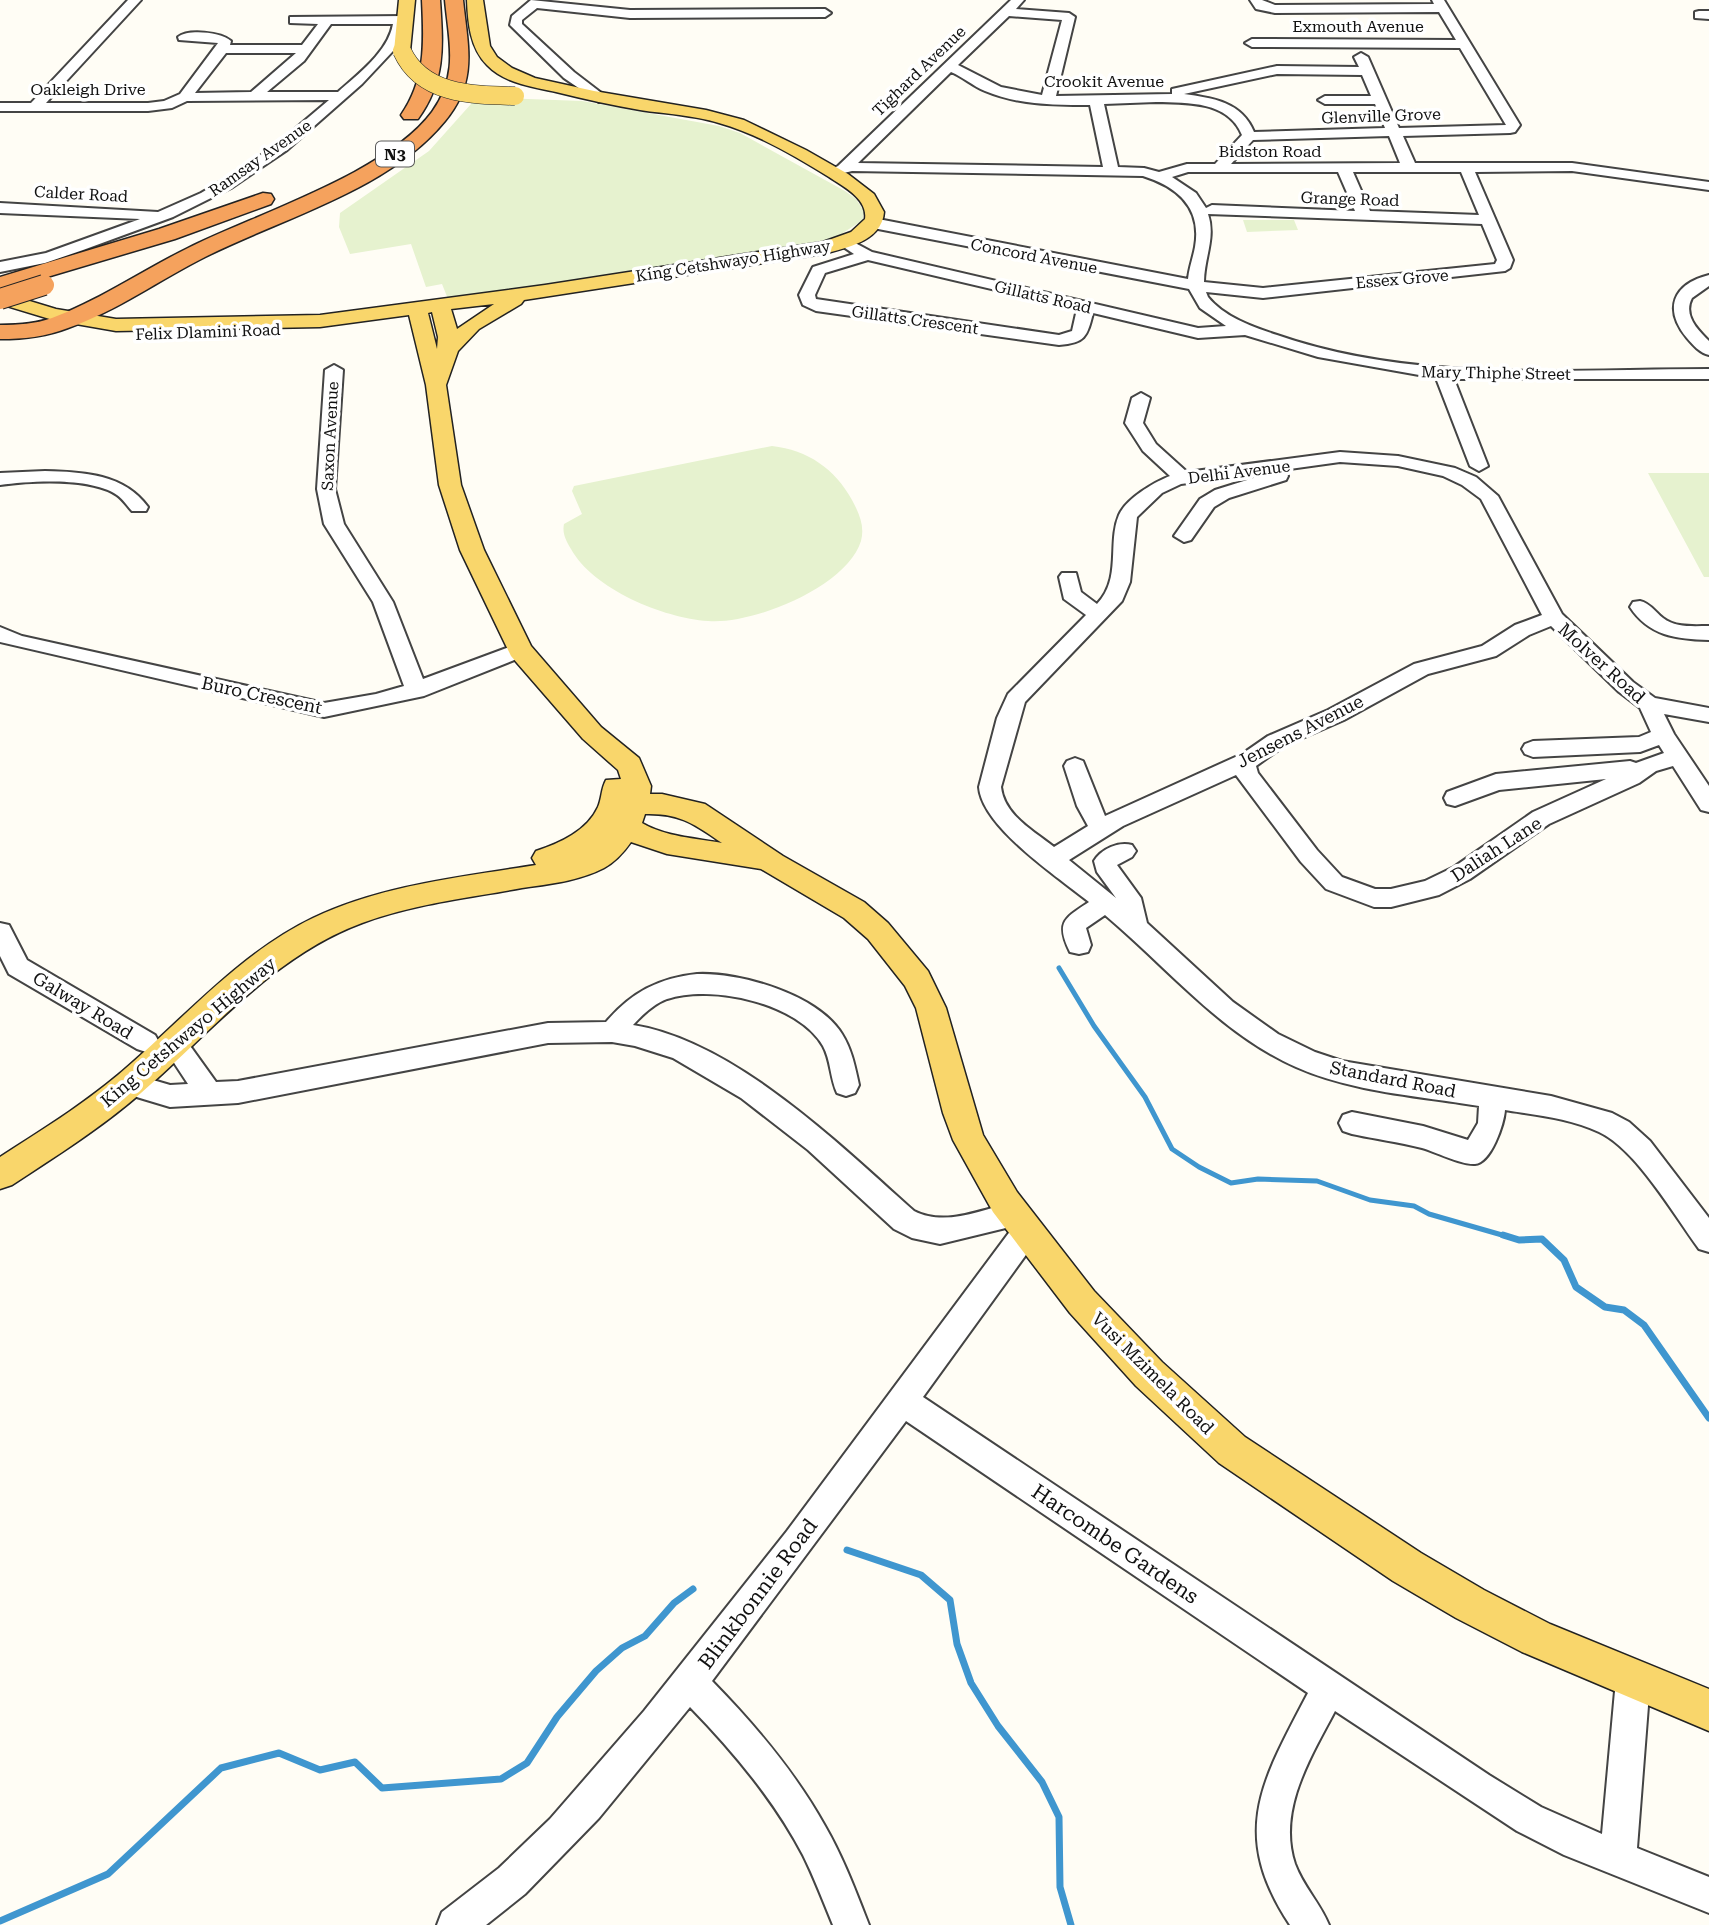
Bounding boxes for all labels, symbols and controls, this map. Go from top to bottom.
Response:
street label: Exmouth Avenue [1292,17,1424,36]
street label: Tighard Avenue [869,22,970,120]
street label: Crookit Avenue [1044,72,1164,91]
street label: Oakleigh Drive [30,80,146,99]
street label: Glenville Grove [1321,104,1441,128]
street label: Ramsay Avenue [205,115,315,200]
road number: N3 [376,142,414,166]
street label: Bidston Road [1219,142,1321,161]
street label: Calder Road [34,182,128,206]
street label: Grange Road [1300,188,1400,210]
street label: Concord Avenue [969,234,1099,278]
street label: King Cetshwayo Highway [634,236,832,286]
street label: Essex Grove [1355,265,1450,293]
street label: Gillatts Road [993,277,1093,317]
street label: Gillatts Crescent [850,302,980,338]
street label: Felix Dlamini Road [135,320,281,344]
street label: Mary Thiphe Street [1421,362,1571,384]
street label: Saxon Avenue [318,381,342,491]
street label: Delhi Avenue [1187,456,1291,488]
street label: Molver Road [1554,618,1650,708]
street label: Buro Crescent [200,672,324,718]
street label: Jensens Avenue [1233,690,1367,772]
street label: Daliah Lane [1447,812,1545,886]
street label: King Cetshwayo Highway [96,953,280,1111]
street label: Galway Road [29,967,137,1043]
street label: Standard Road [1328,1056,1458,1102]
street label: Vusi Mzimela Road [1088,1308,1219,1439]
street label: Harcombe Gardens [1027,1479,1203,1609]
street label: Blinkbonnie Road [694,1514,823,1674]

